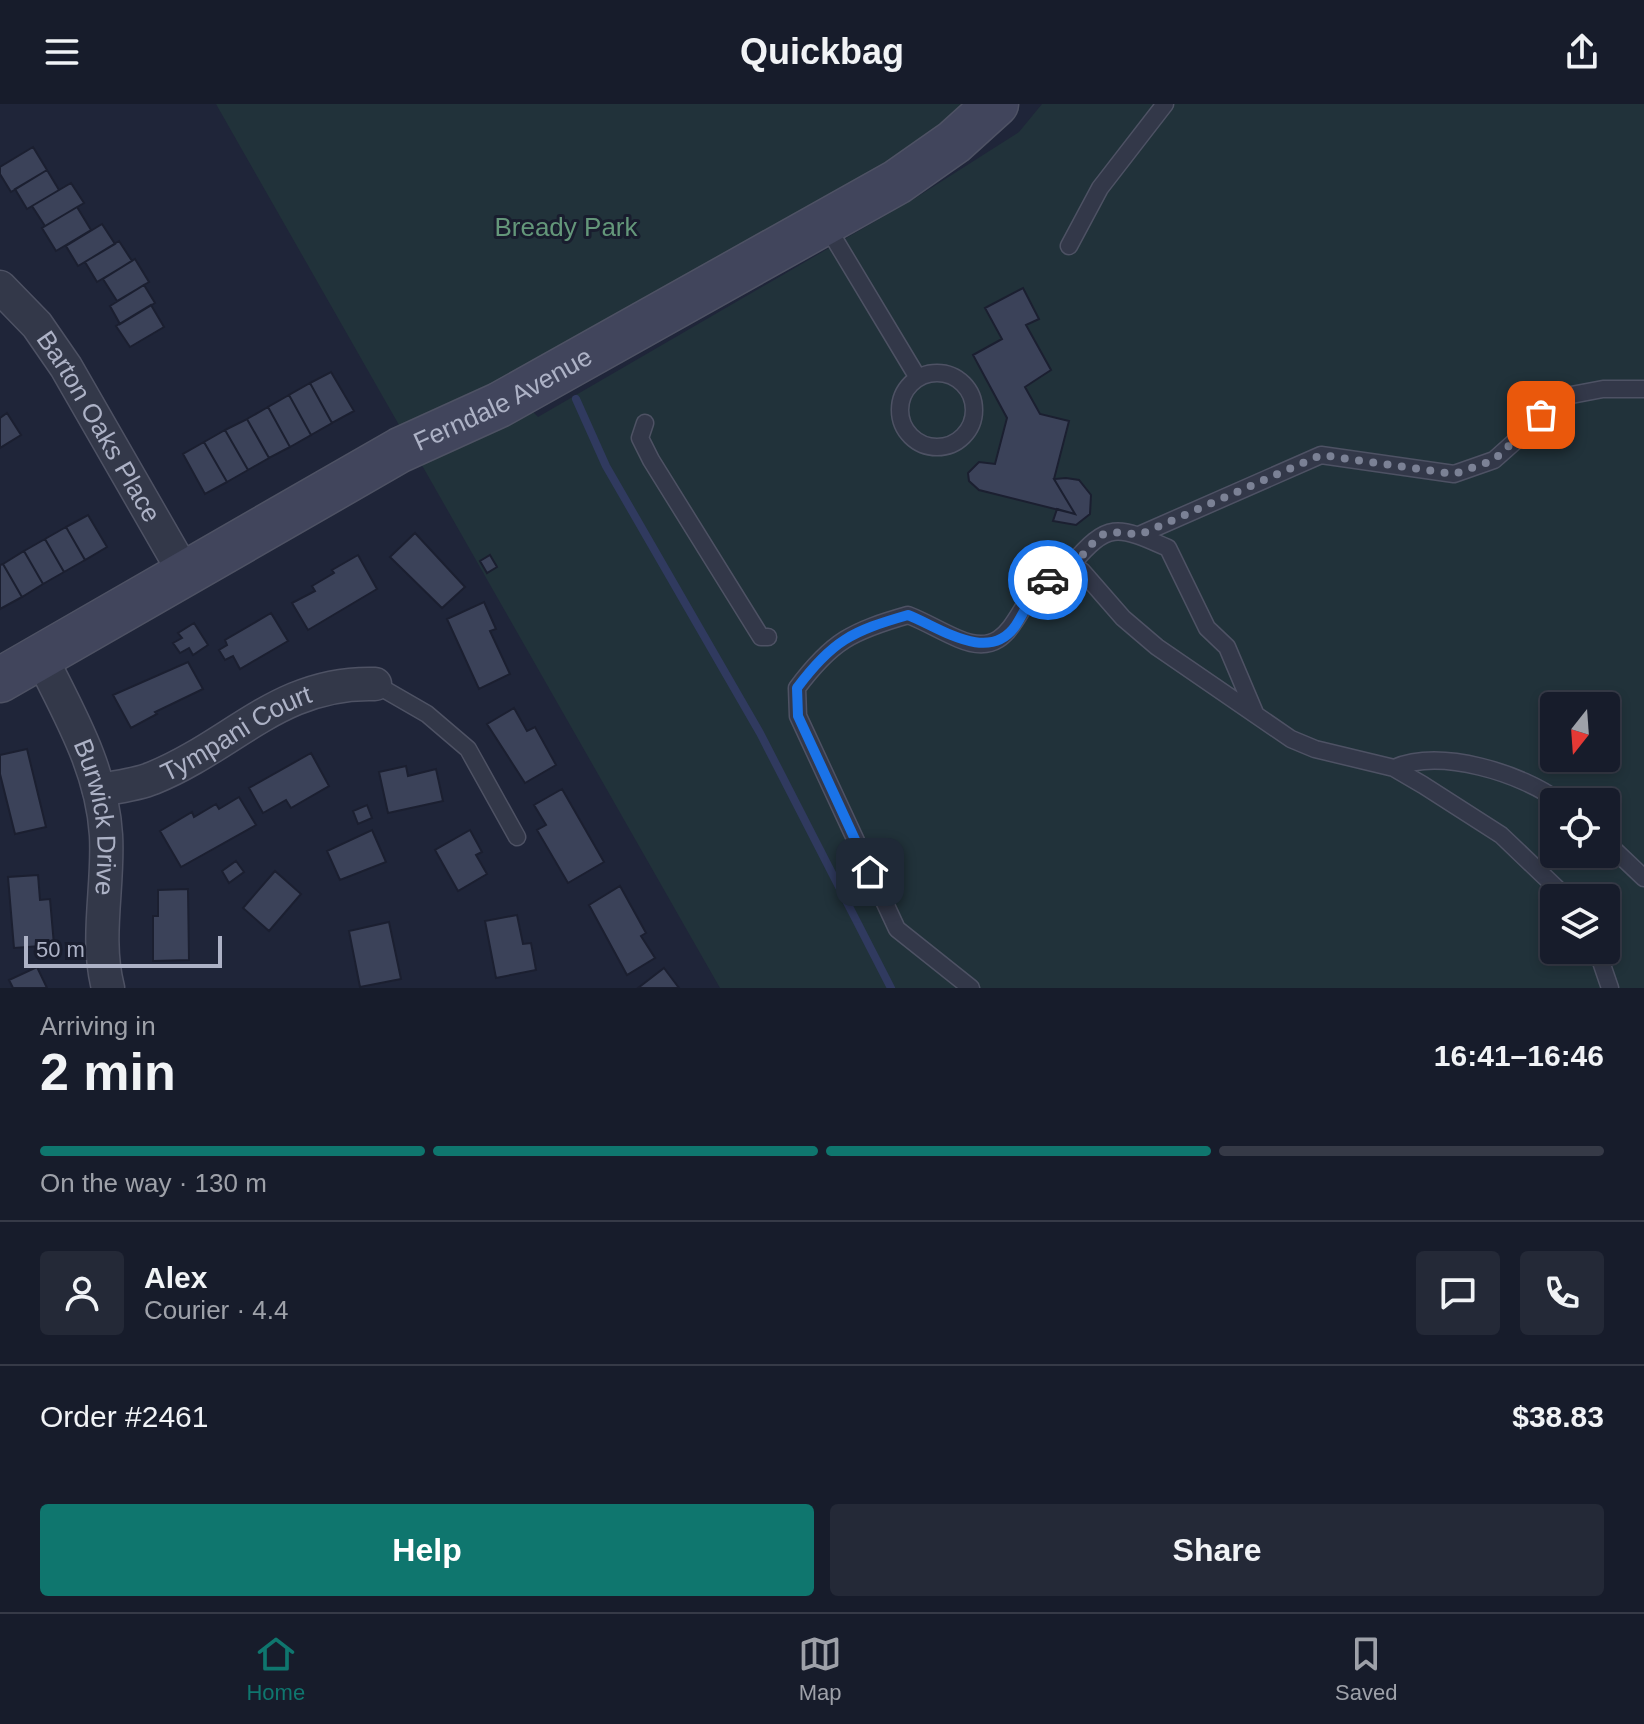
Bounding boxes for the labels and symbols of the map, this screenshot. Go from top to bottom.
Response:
park label: Bready Park [494,212,639,242]
street label: Barton Oaks Place [31,325,167,527]
street label: Ferndale Avenue [409,341,597,457]
pin [1507,381,1575,449]
courier [1008,540,1088,620]
street label: Tympani Court [156,679,316,788]
north arrow [1540,692,1620,772]
street label: Burwick Drive [68,735,122,897]
pin [836,838,904,906]
scale bar [24,932,222,968]

